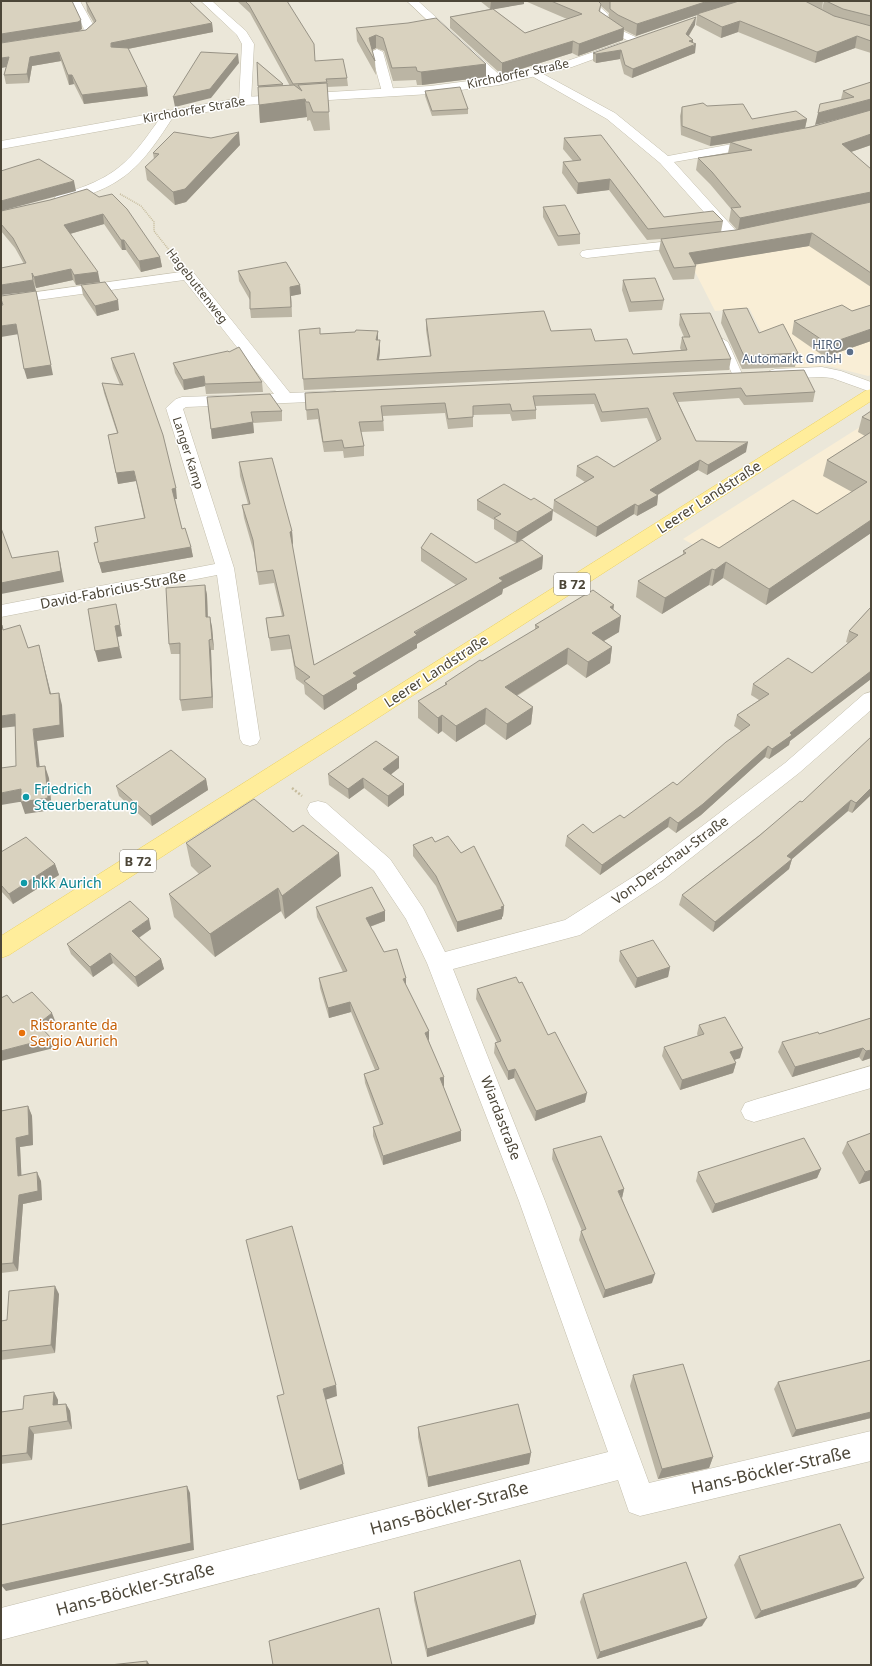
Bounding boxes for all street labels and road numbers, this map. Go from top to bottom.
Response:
street label: Kirchdorfer Straße [465,54,571,93]
street label: Kirchdorfer Straße [141,92,247,127]
street label: Hagebuttenweg [163,245,232,327]
street label: Langer Kamp [169,414,208,491]
street label: Leerer Landstraße [653,456,764,537]
street label: David-Fabricius-Straße [38,566,187,613]
road number: B 72 [554,573,590,595]
street label: Leerer Landstraße [380,630,491,711]
street label: Von-Derschau-Straße [608,811,732,908]
road number: B 72 [120,850,156,872]
street label: Wiardastraße [477,1073,526,1163]
street label: Hans-Böckler-Straße [689,1440,853,1499]
street label: Hans-Böckler-Straße [367,1475,531,1540]
street label: Hans-Böckler-Straße [53,1556,217,1621]

